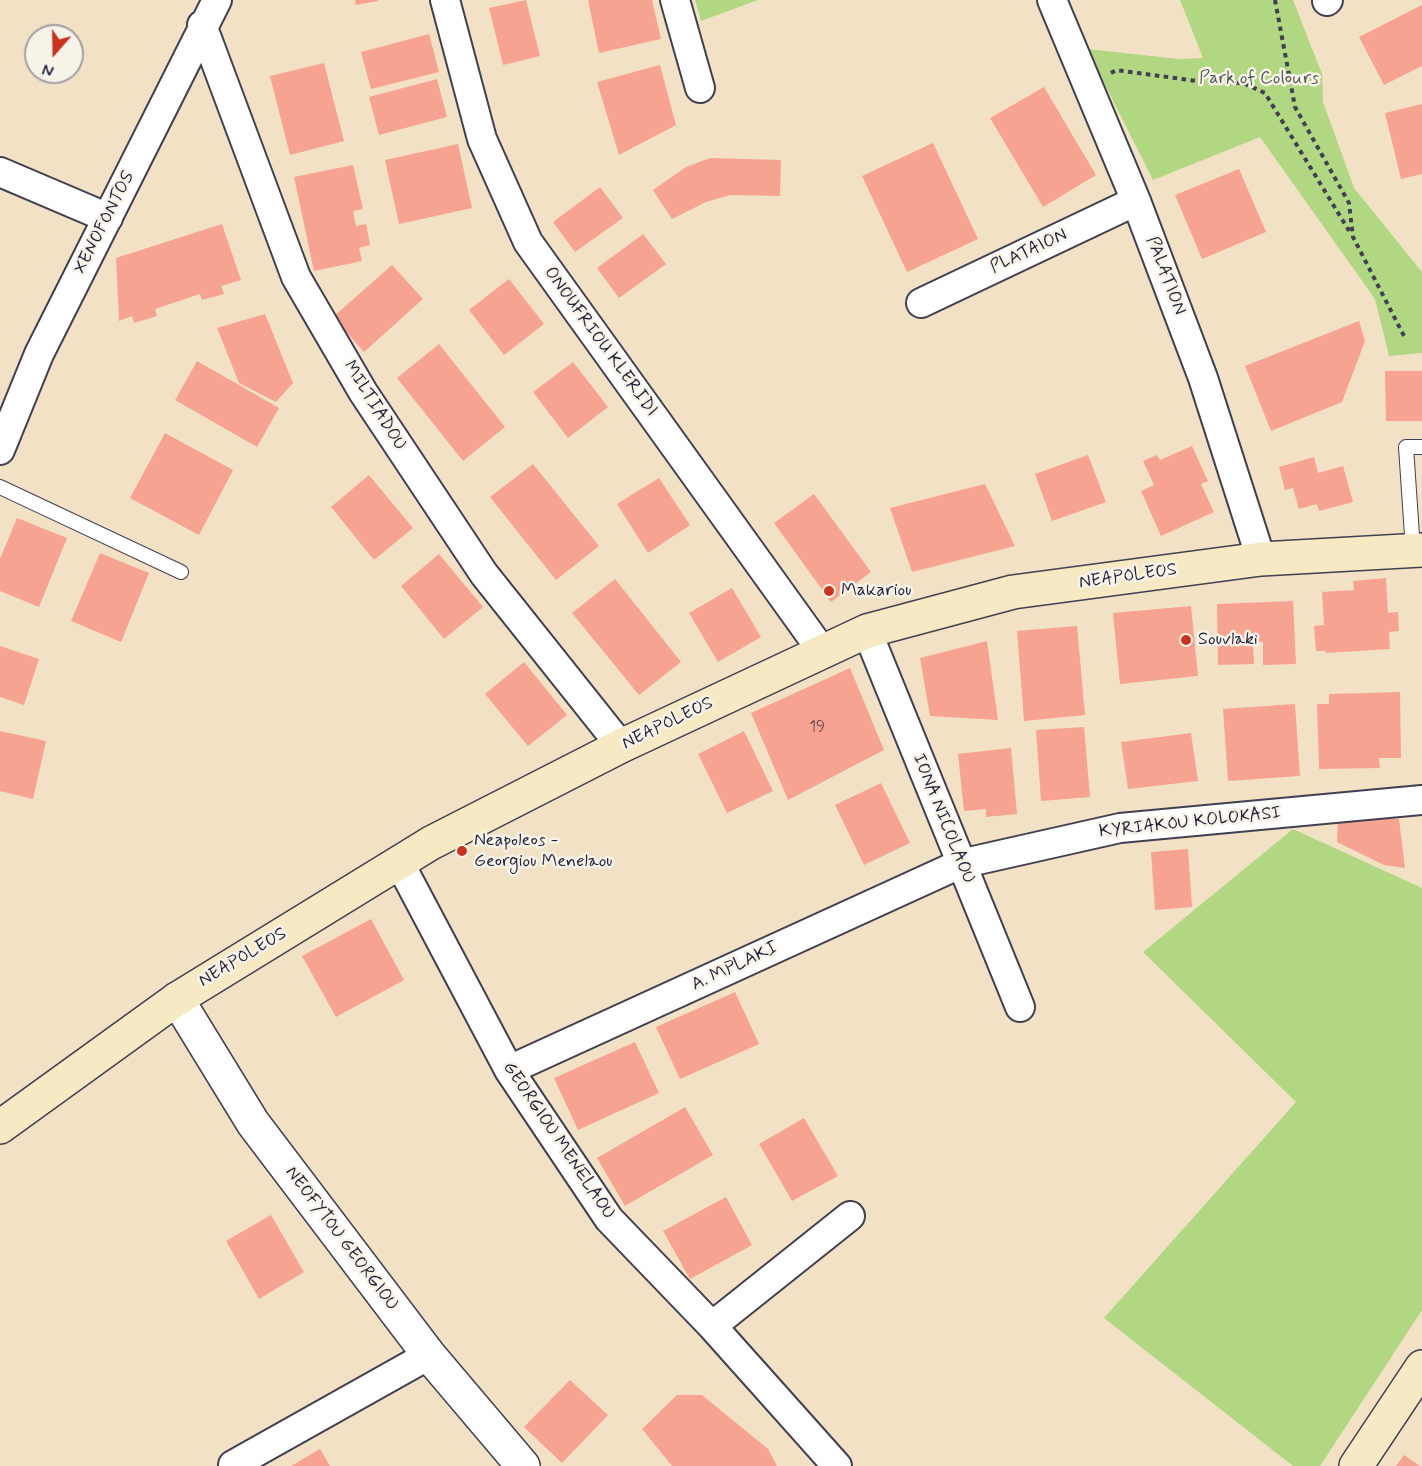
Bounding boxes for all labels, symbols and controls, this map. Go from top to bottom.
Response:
north arrow [24,24,84,84]
text: N [40,58,57,81]
park label: Park of Colours [1199,68,1319,90]
street label: XENOFONTOS [70,168,140,278]
street label: PLATAION [987,225,1071,279]
street label: PALATION [1140,234,1190,318]
street label: ONOUFRIOU KLERIDI [538,263,662,421]
street label: MILTIADOU [338,357,410,455]
street label: NEAPOLEOS [1078,559,1178,595]
place label: Makariou [841,580,911,602]
marker: Makariou [822,584,836,598]
place label: Souvlaki [1198,629,1258,651]
marker: Souvlaki [1179,633,1193,647]
street label: NEAPOLEOS [619,693,717,755]
house number: 19 [809,719,825,737]
street label: IONA NICOLAOU [907,751,979,887]
street label: KYRIAKOU KOLOKASI [1098,803,1282,843]
place label: Neapoleos - Georgiou Menelaou [474,830,613,872]
marker: Neapoleos - Georgiou Menelaou [455,844,469,858]
street label: NEAPOLEOS [195,923,291,993]
street label: A. MPLAKI [688,938,782,996]
street label: GEORGIOU MENELAOU [497,1058,619,1224]
street label: NEOFYTOU GEORGIOU [280,1163,402,1315]

